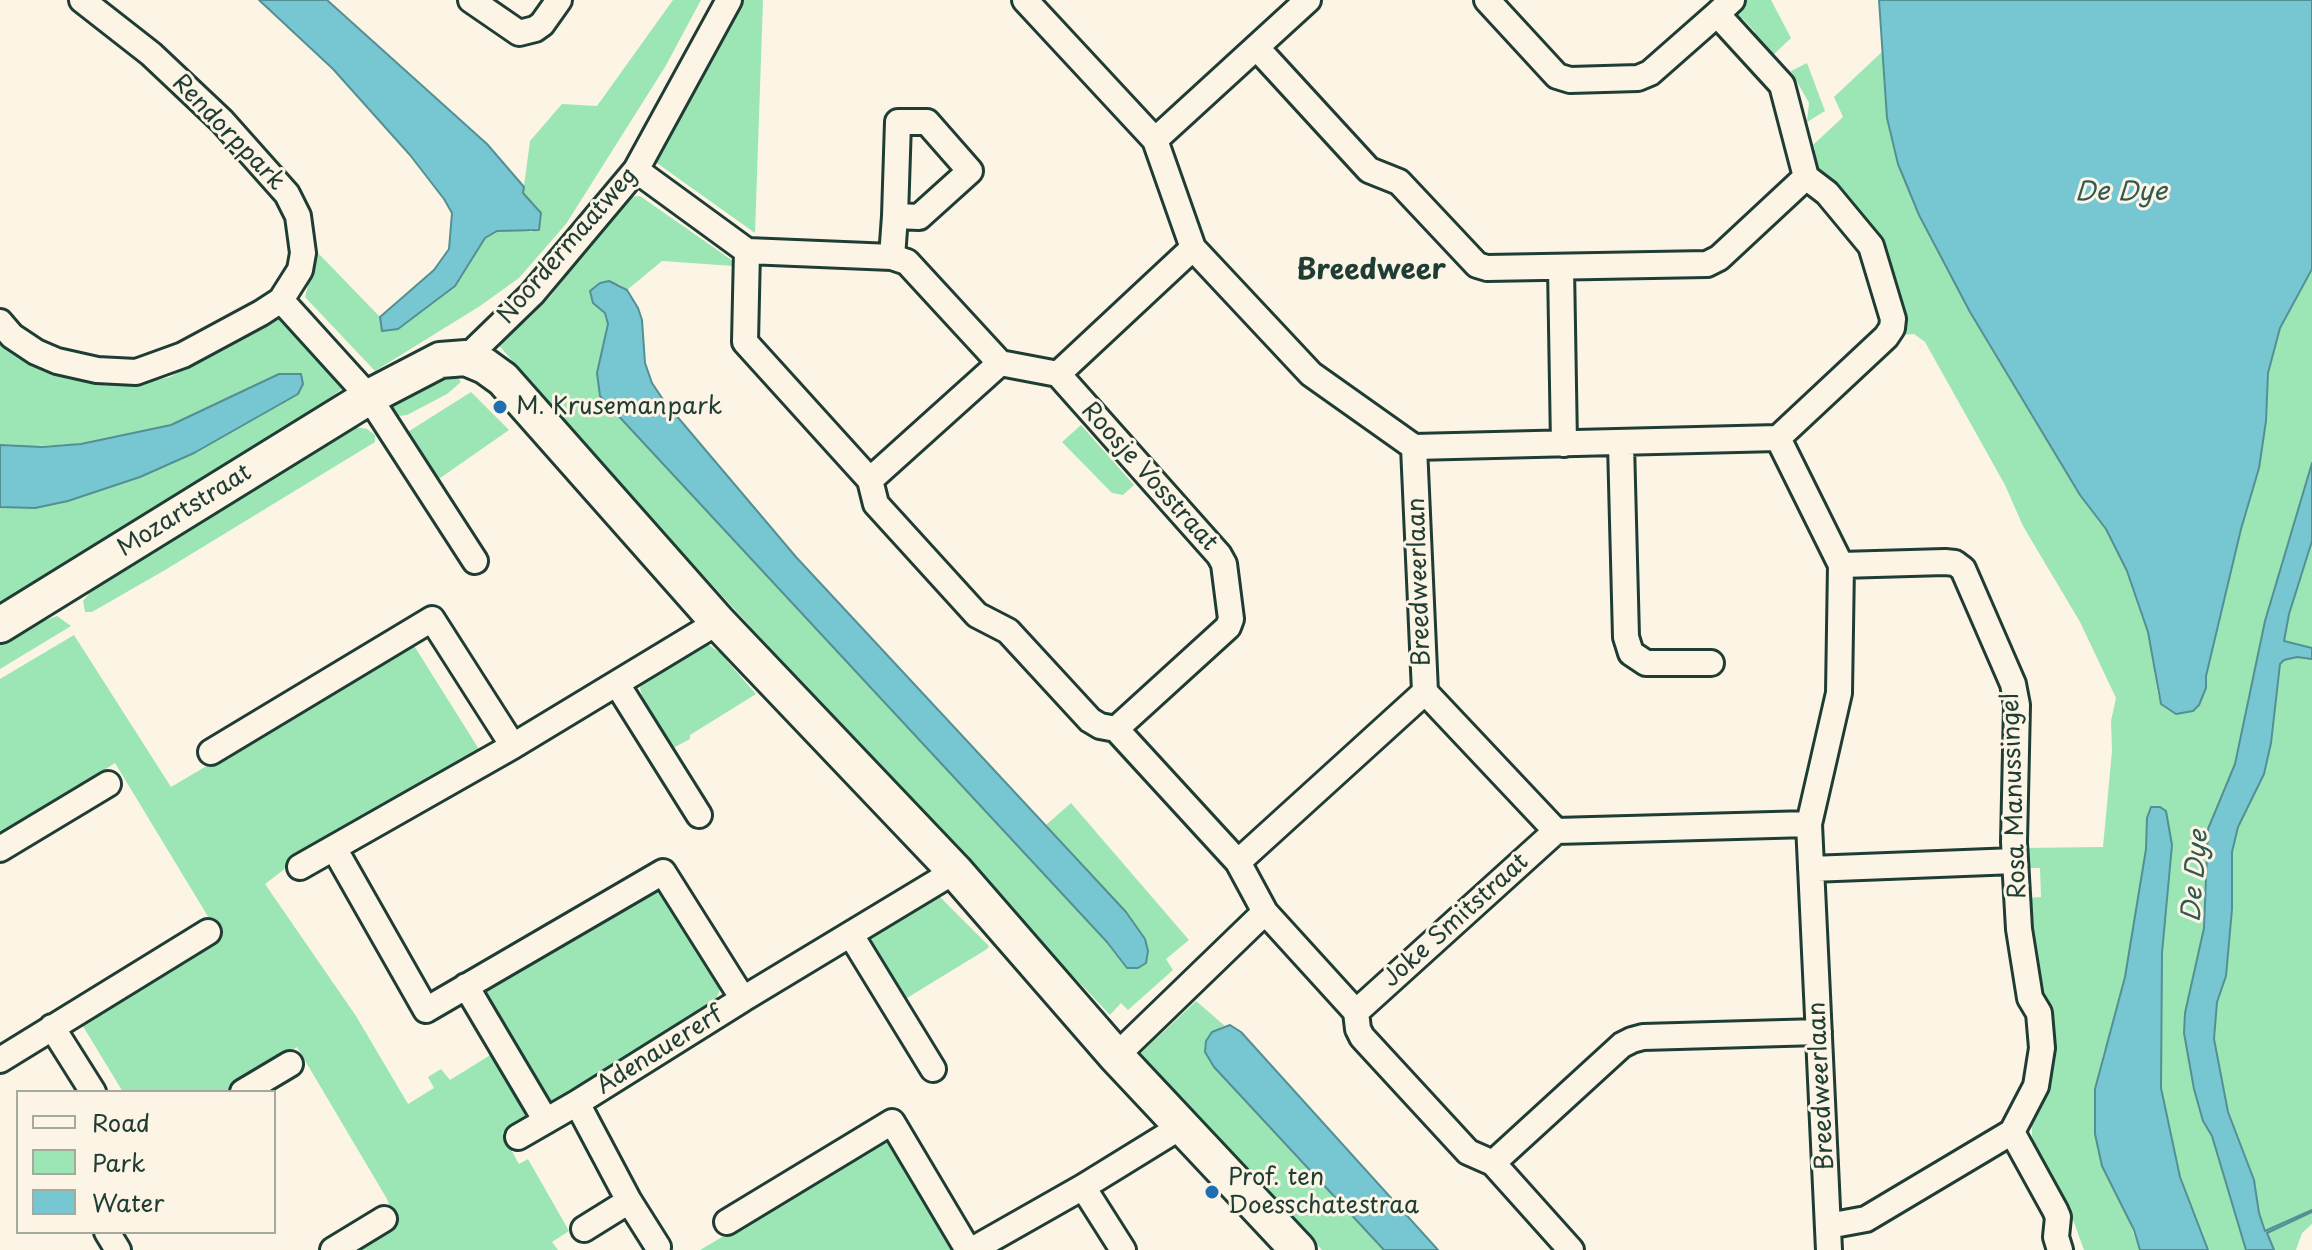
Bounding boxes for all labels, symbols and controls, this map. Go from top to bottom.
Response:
street label: Rendorppark [166,69,290,197]
street label: Noordermaatweg [492,162,644,330]
water label: De Dye [2075,177,2167,209]
district label: Breedweer [1296,254,1446,288]
place label: M. Krusemanpark [516,393,722,421]
street label: Roosje Vosstraat [1075,397,1223,557]
marker: M. Krusemanpark [491,398,509,416]
street label: Mozartstraat [113,458,257,564]
street label: Breedweerlaan [1403,497,1437,667]
street label: Rosa Manussingel [1997,693,2033,899]
water label: De Dye [2176,829,2216,923]
street label: Joke Smitstraat [1377,848,1535,994]
street label: Adenauererf [592,1001,728,1101]
street label: Breedweerlaan [1803,1001,1841,1171]
legend [16,1090,276,1234]
text: Road [92,1104,150,1140]
text: Park [92,1144,146,1180]
place label: Prof. ten Doesschatestraa [1228,1164,1419,1220]
marker: Prof. ten Doesschatestraa [1203,1183,1221,1201]
text: Water [92,1184,164,1220]

